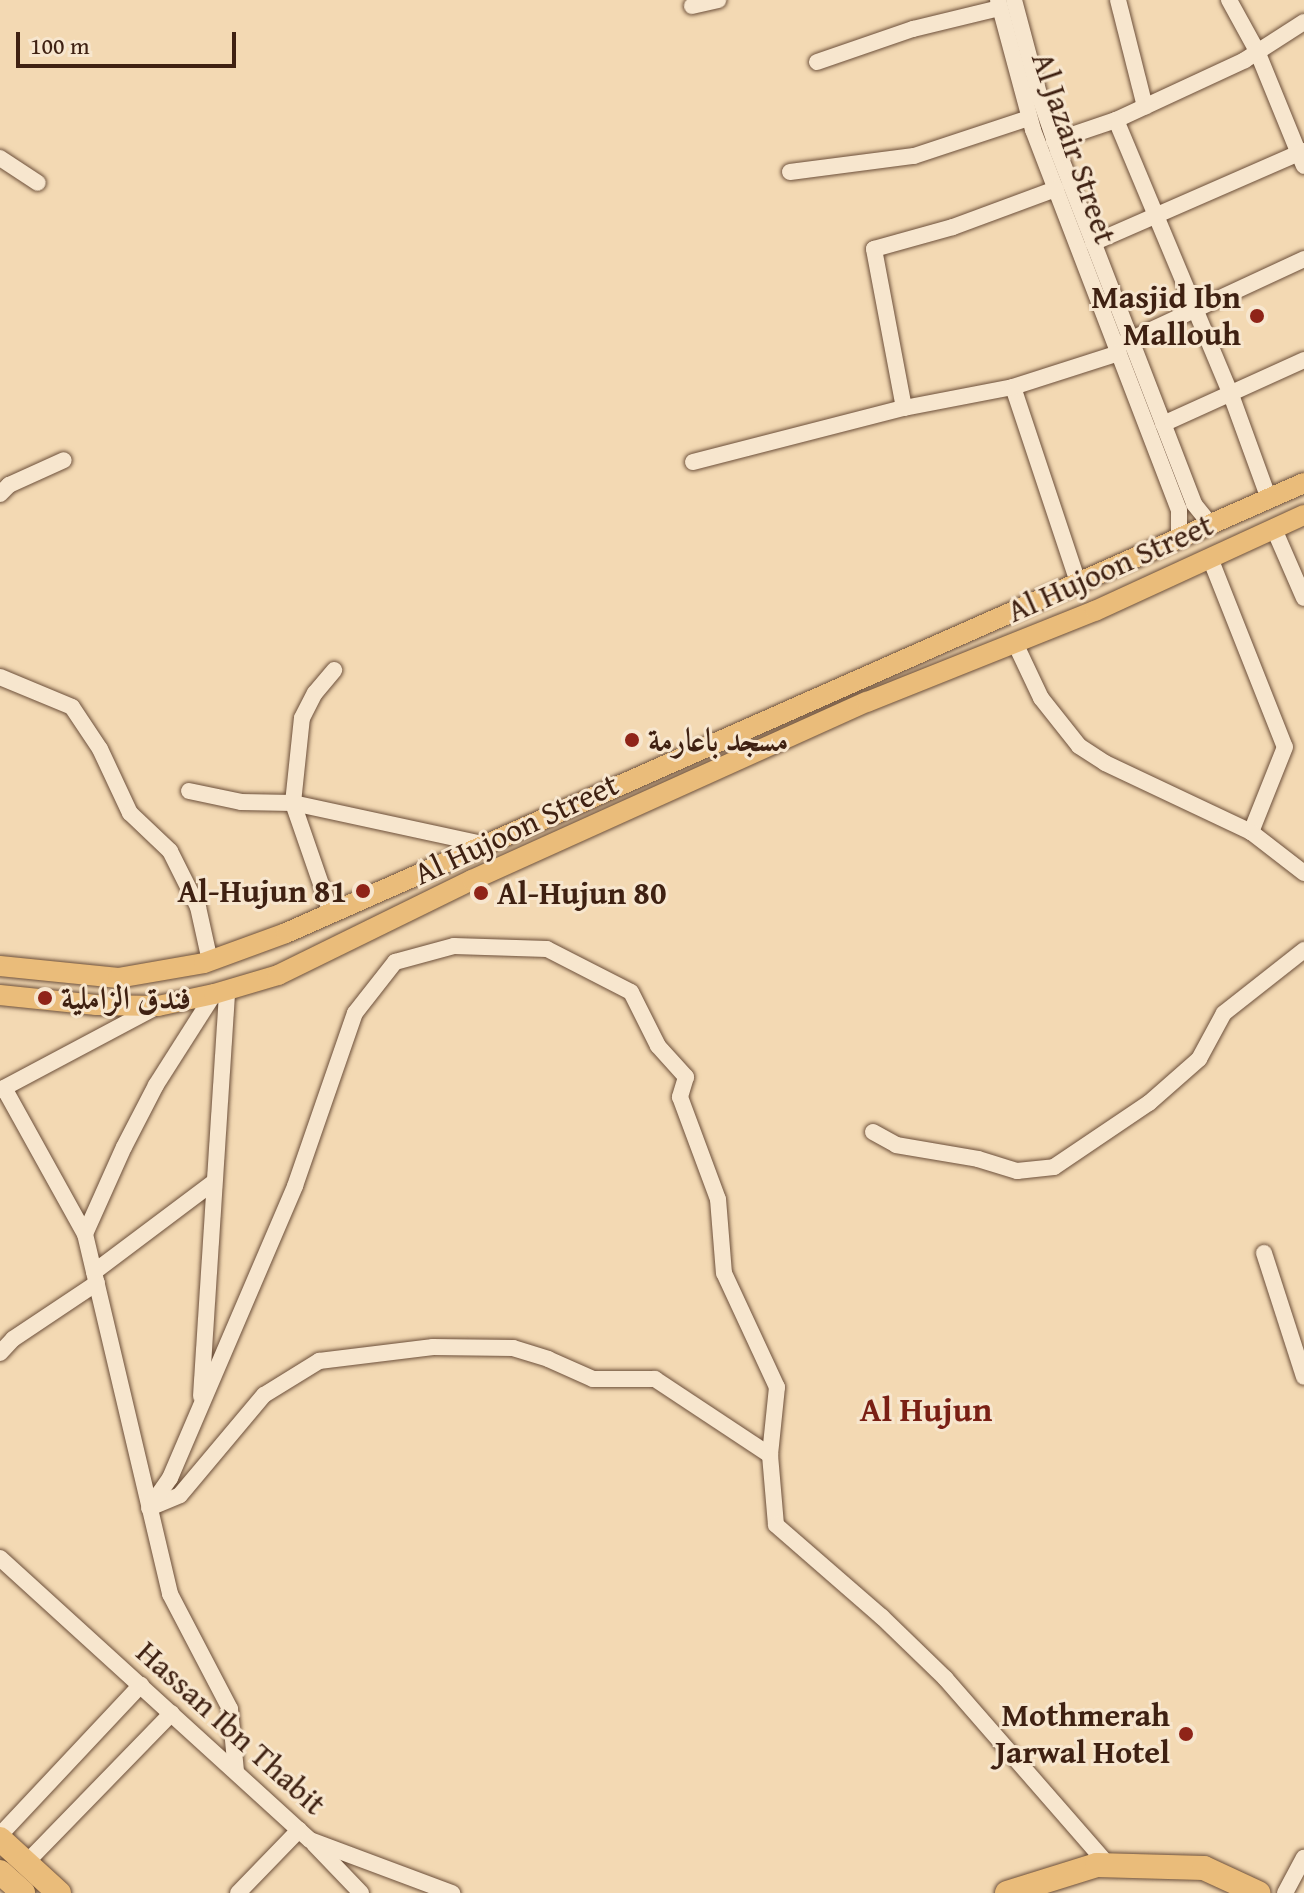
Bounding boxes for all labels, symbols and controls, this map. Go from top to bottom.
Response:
scale bar [20,16,240,66]
text: 100 m [30,28,90,63]
street label: Al Jazair Street [1023,47,1125,249]
place label: Masjid Ibn Mallouh [1091,279,1241,354]
marker: Masjid Ibn Mallouh [1248,307,1266,325]
street label: Al Hujoon Street [1001,505,1219,631]
place label: مسجد باعارمة [648,721,788,759]
marker: مسجد باعارمة [623,731,641,749]
street label: Al Hujoon Street [408,765,624,893]
place label: Al-Hujun 81 [178,872,347,910]
place label: Al-Hujun 80 [497,874,666,912]
marker: Al-Hujun 81 [354,882,372,900]
marker: Al-Hujun 80 [472,884,490,902]
place label: فندق الزاملية [61,979,191,1017]
marker: فندق الزاملية [36,989,54,1007]
district label: Al Hujun [860,1389,992,1429]
street label: Hassan Ibn Thabit [129,1633,333,1823]
place label: Mothmerah Jarwal Hotel [995,1697,1170,1772]
marker: Mothmerah Jarwal Hotel [1177,1725,1195,1743]

